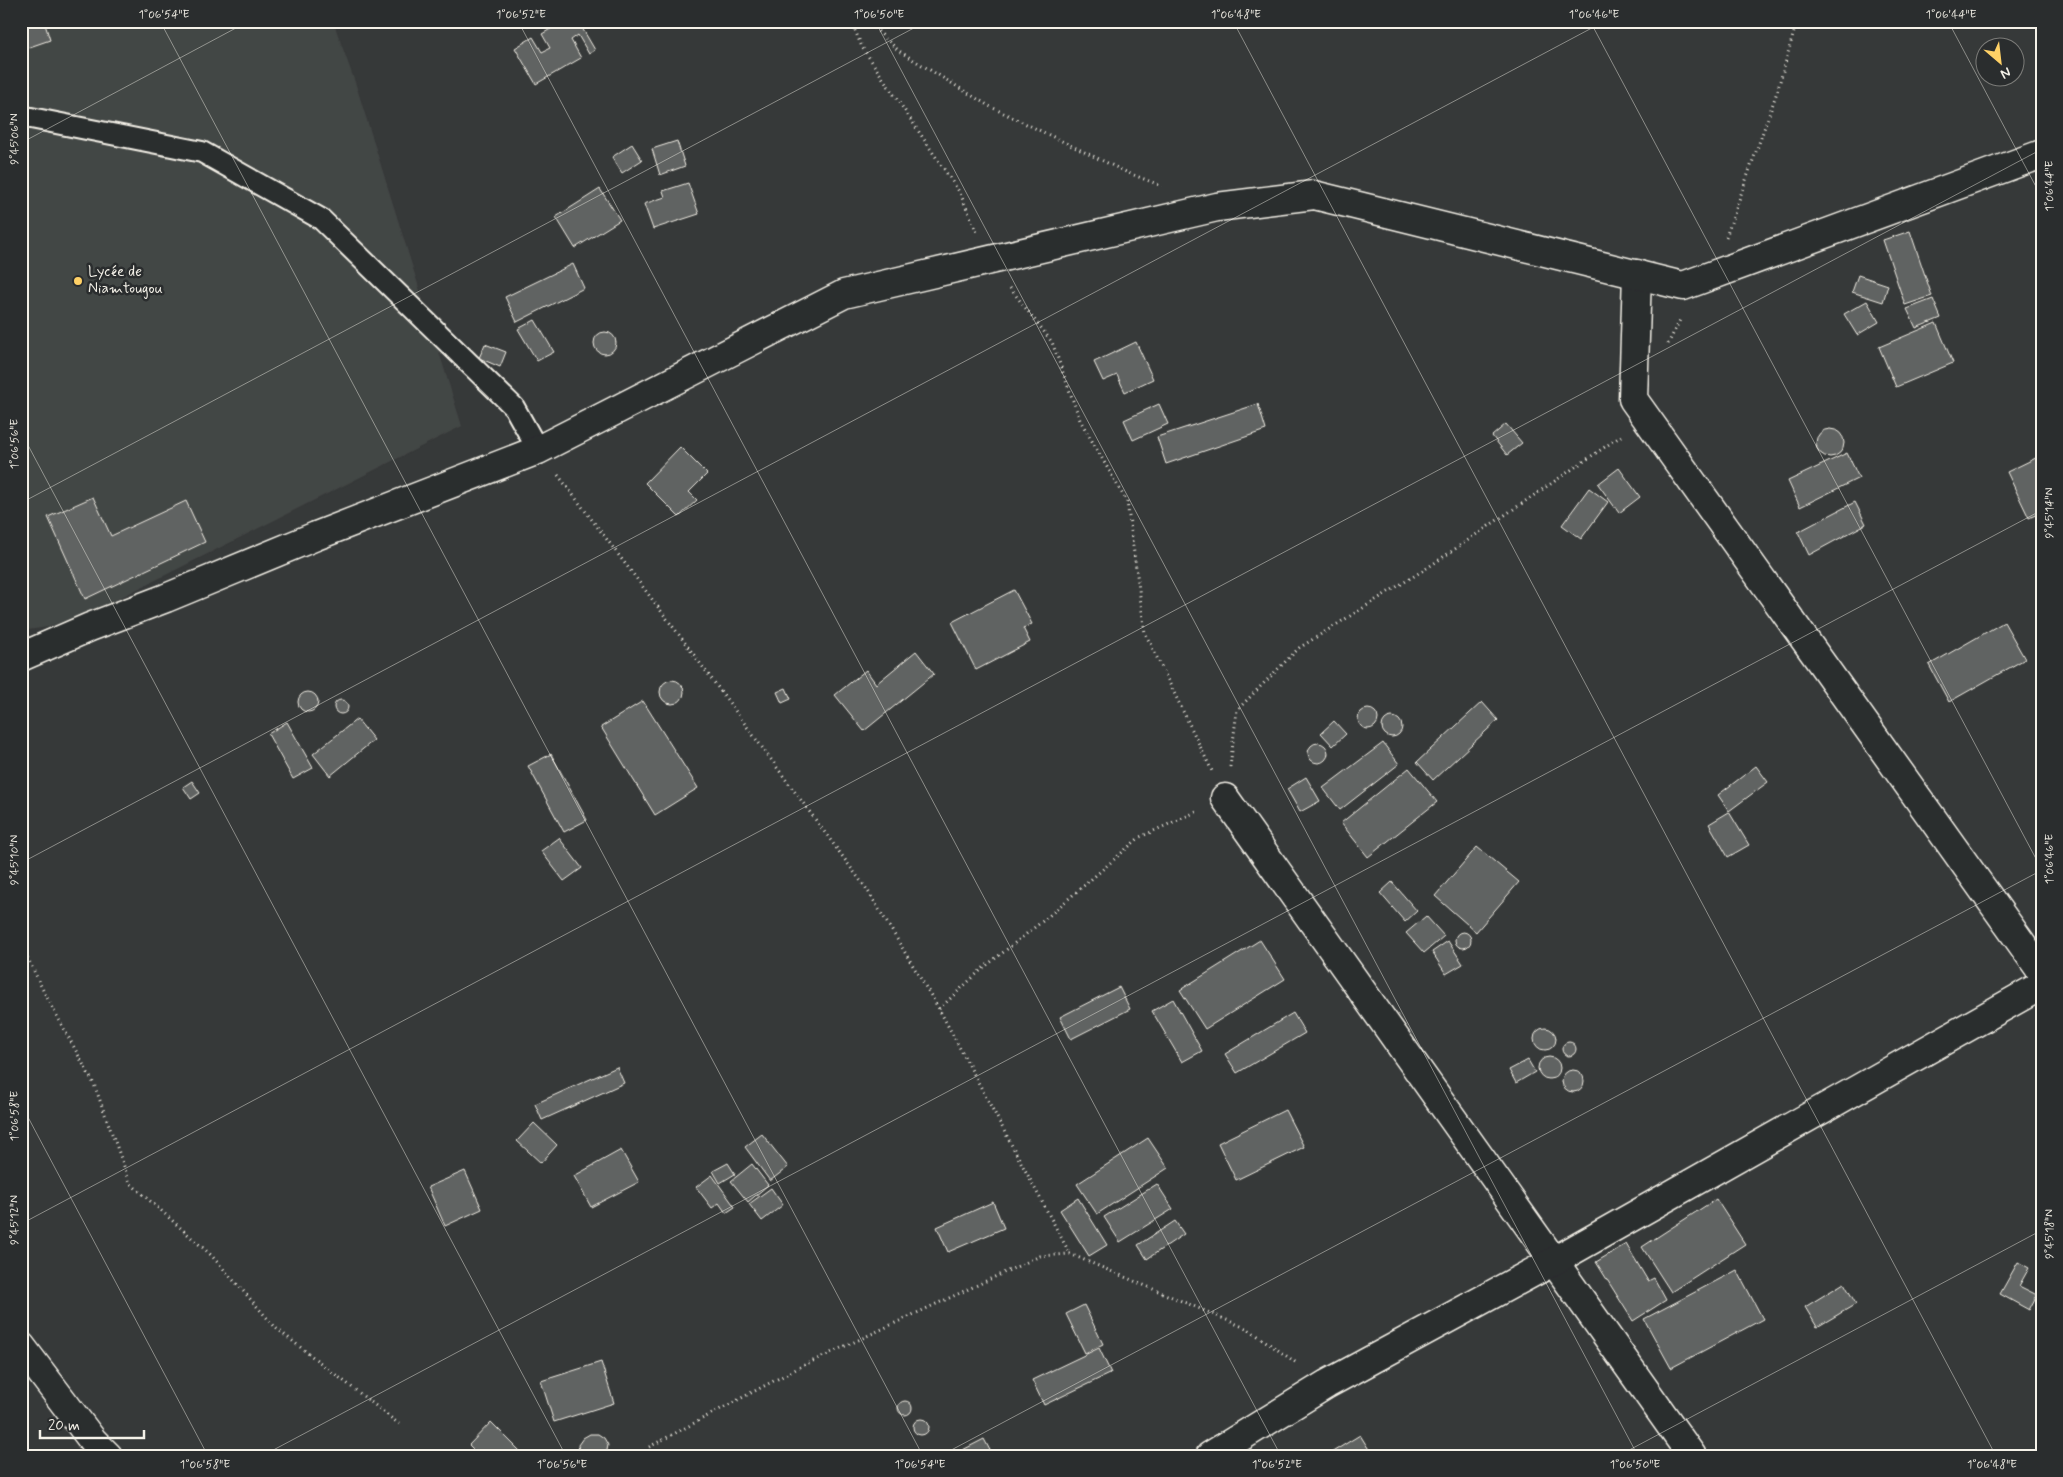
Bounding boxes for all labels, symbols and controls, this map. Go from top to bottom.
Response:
text: 1°06'54"E [138,7,190,23]
text: 1°06'52"E [496,7,546,23]
text: 1°06'50"E [854,7,904,23]
text: 1°06'48"E [1211,7,1261,23]
text: 1°06'46"E [1569,7,1619,23]
text: 1°06'44"E [1926,7,1976,23]
north arrow [1976,38,2026,88]
text: N [1997,62,2014,83]
text: 9°45'06"N [7,113,23,165]
text: 1°06'44"E [2042,161,2058,211]
place label: Lycée de Niamtougou [88,262,163,299]
marker: Lycée de Niamtougou [72,275,84,287]
text: 1°06'56"E [7,419,23,469]
text: 9°45'14"N [2042,488,2058,538]
text: 1°06'46"E [2042,834,2058,884]
text: 9°45'10"N [7,835,23,885]
text: 1°06'58"E [7,1091,23,1141]
text: 9°45'12"N [7,1195,23,1245]
text: 9°45'18"N [2042,1209,2058,1259]
scale bar [40,1407,144,1439]
text: 20 m [48,1416,80,1436]
text: 1°06'58"E [180,1457,230,1473]
text: 1°06'56"E [537,1457,587,1473]
text: 1°06'54"E [894,1457,946,1473]
text: 1°06'52"E [1252,1457,1302,1473]
text: 1°06'50"E [1610,1457,1660,1473]
text: 1°06'48"E [1967,1457,2017,1473]

